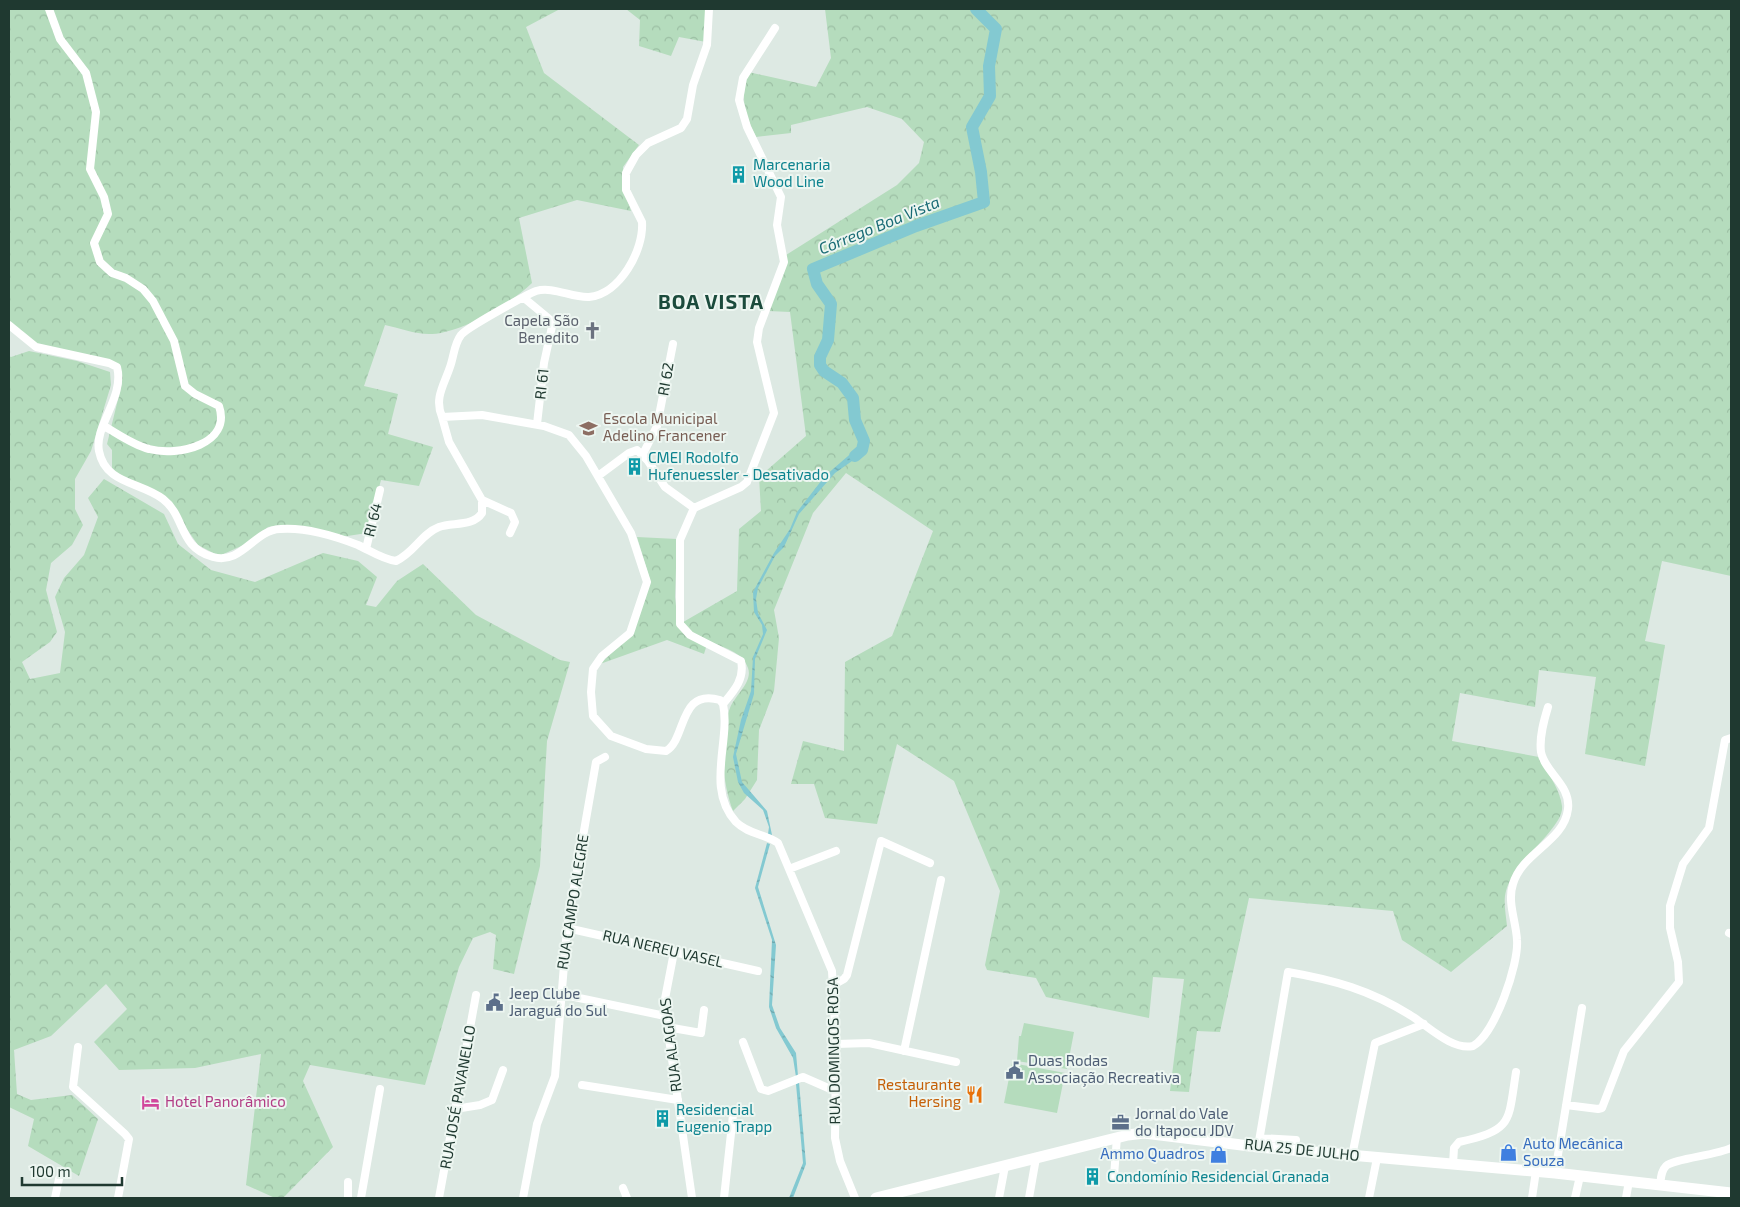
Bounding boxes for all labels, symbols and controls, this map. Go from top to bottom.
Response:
place label: Marcenaria Wood Line [753,155,830,190]
building icon: Marcenaria Wood Line [729,164,749,184]
water label: Córrego Boa Vista [815,192,942,258]
district label: BOA VISTA [658,289,764,313]
place label: Capela São Benedito [504,311,579,346]
church icon: Capela São Benedito [583,320,603,340]
street label: RI 62 [653,361,677,397]
street label: RI 61 [530,367,552,400]
place label: Escola Municipal Adelino Francener [603,409,727,444]
school or university icon: Escola Municipal Adelino Francener [579,418,599,438]
place label: CMEI Rodolfo Hufenuessler - Desativado [648,448,829,483]
building icon: CMEI Rodolfo Hufenuessler - Desativado [624,457,644,477]
street label: RI 64 [359,501,385,539]
street label: RUA CAMPO ALEGRE [552,833,592,971]
street label: RUA NEREU VASEL [601,925,726,971]
street label: RUA DOMINGOS ROSA [823,977,843,1125]
place label: Jeep Clube Jaraguá do Sul [509,984,608,1019]
public building icon: Jeep Clube Jaraguá do Sul [485,993,505,1013]
street label: RUA ALAGOAS [655,997,685,1093]
street label: RUA JOSÉ PAVANELLO [435,1023,479,1170]
place label: Duas Rodas Associação Recreativa [1028,1051,1180,1087]
public building icon: Duas Rodas Associação Recreativa [1004,1060,1024,1080]
place label: Restaurante Hersing [877,1075,962,1110]
restaurant icon: Restaurante Hersing [965,1084,985,1104]
hotel icon: Hotel Panorâmico [141,1092,161,1112]
place label: Hotel Panorâmico [165,1092,286,1110]
place label: Residencial Eugenio Trapp [676,1100,772,1135]
place label: Jornal do Vale do Itapocu JDV [1135,1104,1234,1139]
building icon: Residencial Eugenio Trapp [652,1109,672,1129]
office icon: Jornal do Vale do Itapocu JDV [1111,1113,1131,1133]
street label: RUA 25 DE JULHO [1244,1134,1361,1164]
place label: Auto Mecânica Souza [1523,1134,1623,1169]
shop icon: Auto Mecânica Souza [1499,1143,1519,1163]
place label: Ammo Quadros [1100,1144,1205,1163]
shop icon: Ammo Quadros [1209,1144,1229,1164]
scale bar [22,1154,122,1186]
text: 100 m [30,1162,71,1180]
building icon: Condomínio Residencial Granada [1083,1167,1103,1187]
place label: Condomínio Residencial Granada [1107,1167,1329,1185]

